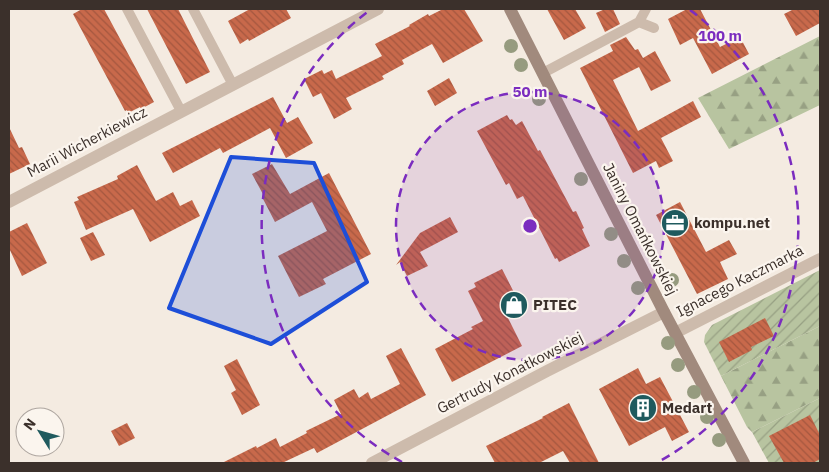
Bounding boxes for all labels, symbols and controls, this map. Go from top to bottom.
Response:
text: 100 m [698,26,742,45]
text: 50 m [513,82,547,101]
street label: Marii Wicherkiewicz [23,102,150,181]
street label: Janiny Omańkowskiej [599,159,682,298]
office icon: kompu.net [660,208,690,238]
place label: kompu.net [694,213,770,232]
centre of rings [521,217,539,235]
street label: Ignacego Kaczmarka [673,240,807,321]
shop icon: PITEC [499,290,529,320]
place label: PITEC [533,295,577,314]
street label: Gertrudy Konatkowskiej [434,328,586,418]
building icon: Medart [628,393,658,423]
place label: Medart [662,398,712,417]
north arrow [15,407,65,457]
text: N [19,415,40,434]

